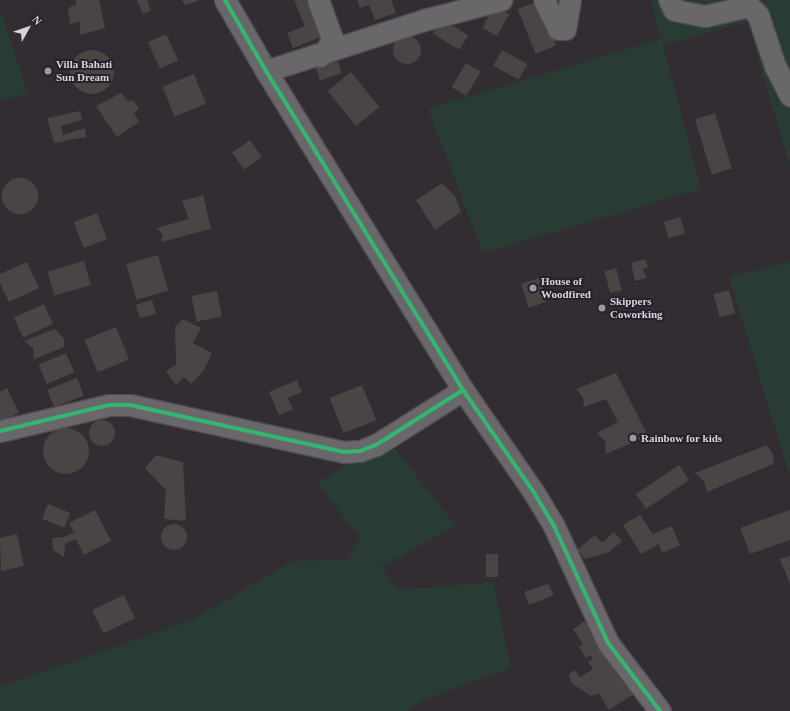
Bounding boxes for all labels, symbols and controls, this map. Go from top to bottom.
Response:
north arrow [8,8,48,48]
text: N [30,13,44,27]
place label: Villa Bahati Sun Dream [56,58,112,84]
marker: Villa Bahati Sun Dream [43,66,53,76]
place label: House of Woodfired [541,275,591,301]
marker: House of Woodfired [528,283,538,293]
place label: Skippers Coworking [610,295,663,321]
marker: Skippers Coworking [597,303,607,313]
place label: Rainbow for kids [641,431,722,445]
marker: Rainbow for kids [628,433,638,443]

